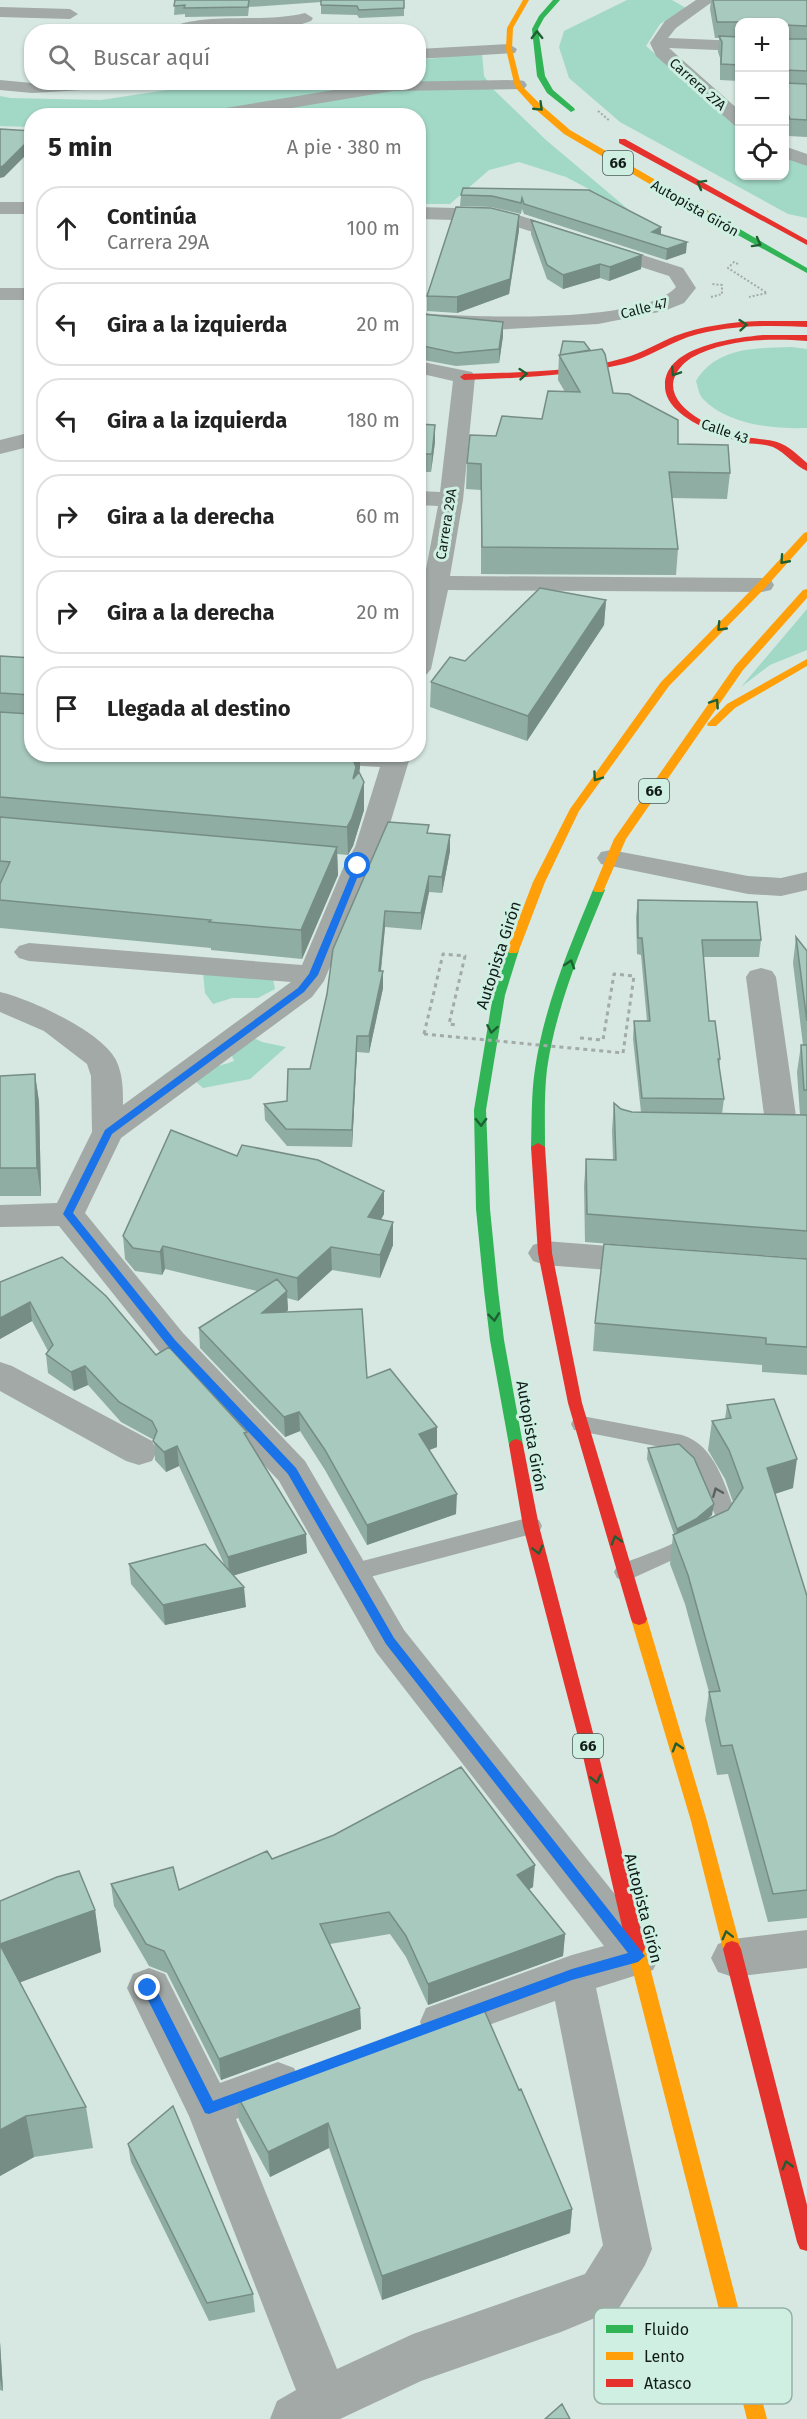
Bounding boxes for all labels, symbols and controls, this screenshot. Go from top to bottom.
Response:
map controls [735,18,789,180]
button: + [735,18,789,72]
search box [24,24,426,90]
one-way arrow [531,30,543,39]
icon: search [45,41,78,74]
text: Buscar aquí [93,44,210,71]
street label: Carrera 27A [666,55,729,114]
button: − [735,72,789,126]
one-way arrow [532,100,542,111]
button: locate [735,126,789,180]
text: 5 min [48,132,112,163]
text: A pie · 380 m [287,135,402,159]
road number: 66 [603,151,633,175]
street label: Autopista Girón [648,176,742,240]
one-way arrow [697,180,707,191]
text: Continúa [107,203,197,230]
icon: ahead [50,212,83,245]
text: 100 m [347,216,400,240]
text: Carrera 29A [107,230,209,254]
one-way arrow [751,236,761,248]
street label: Calle 47 [619,294,669,323]
icon: left [50,308,83,341]
text: Gira a la izquierda [107,311,287,338]
text: 20 m [357,312,400,336]
one-way arrow [738,319,747,332]
one-way arrow [672,365,683,376]
one-way arrow [518,368,527,381]
icon: left [50,404,83,437]
text: Gira a la izquierda [107,407,287,434]
text: 180 m [347,408,400,432]
street label: Calle 43 [699,415,751,447]
street label: Carrera 29A [432,487,460,561]
icon: right [50,500,83,533]
text: Gira a la derecha [107,503,275,530]
text: 60 m [356,504,400,528]
one-way arrow [780,553,791,564]
icon: right [50,596,83,629]
text: Gira a la derecha [107,599,275,626]
text: 20 m [357,600,400,624]
one-way arrow [717,620,728,630]
icon: arrive [50,692,83,725]
text: Llegada al destino [107,695,291,722]
one-way arrow [707,699,718,710]
one-way arrow [593,770,604,781]
road number: 66 [639,779,669,803]
route start [344,852,370,878]
street label: Autopista Girón [472,899,525,1012]
one-way arrow [563,959,575,970]
one-way arrow [487,1025,499,1034]
one-way arrow [475,1118,487,1127]
one-way arrow [488,1312,500,1321]
street label: Autopista Girón [512,1379,551,1493]
one-way arrow [712,1487,724,1498]
one-way arrow [611,1535,623,1546]
one-way arrow [530,1544,543,1554]
road number: 66 [573,1734,603,1758]
one-way arrow [672,1742,684,1753]
one-way arrow [589,1774,602,1784]
street label: Autopista Girón [621,1851,666,1965]
one-way arrow [722,1931,735,1941]
route end [134,1974,160,2000]
one-way arrow [782,2160,794,2171]
legend [594,2308,792,2404]
text: Fluido [644,2320,689,2339]
text: Lento [644,2347,685,2366]
text: Atasco [644,2374,692,2393]

